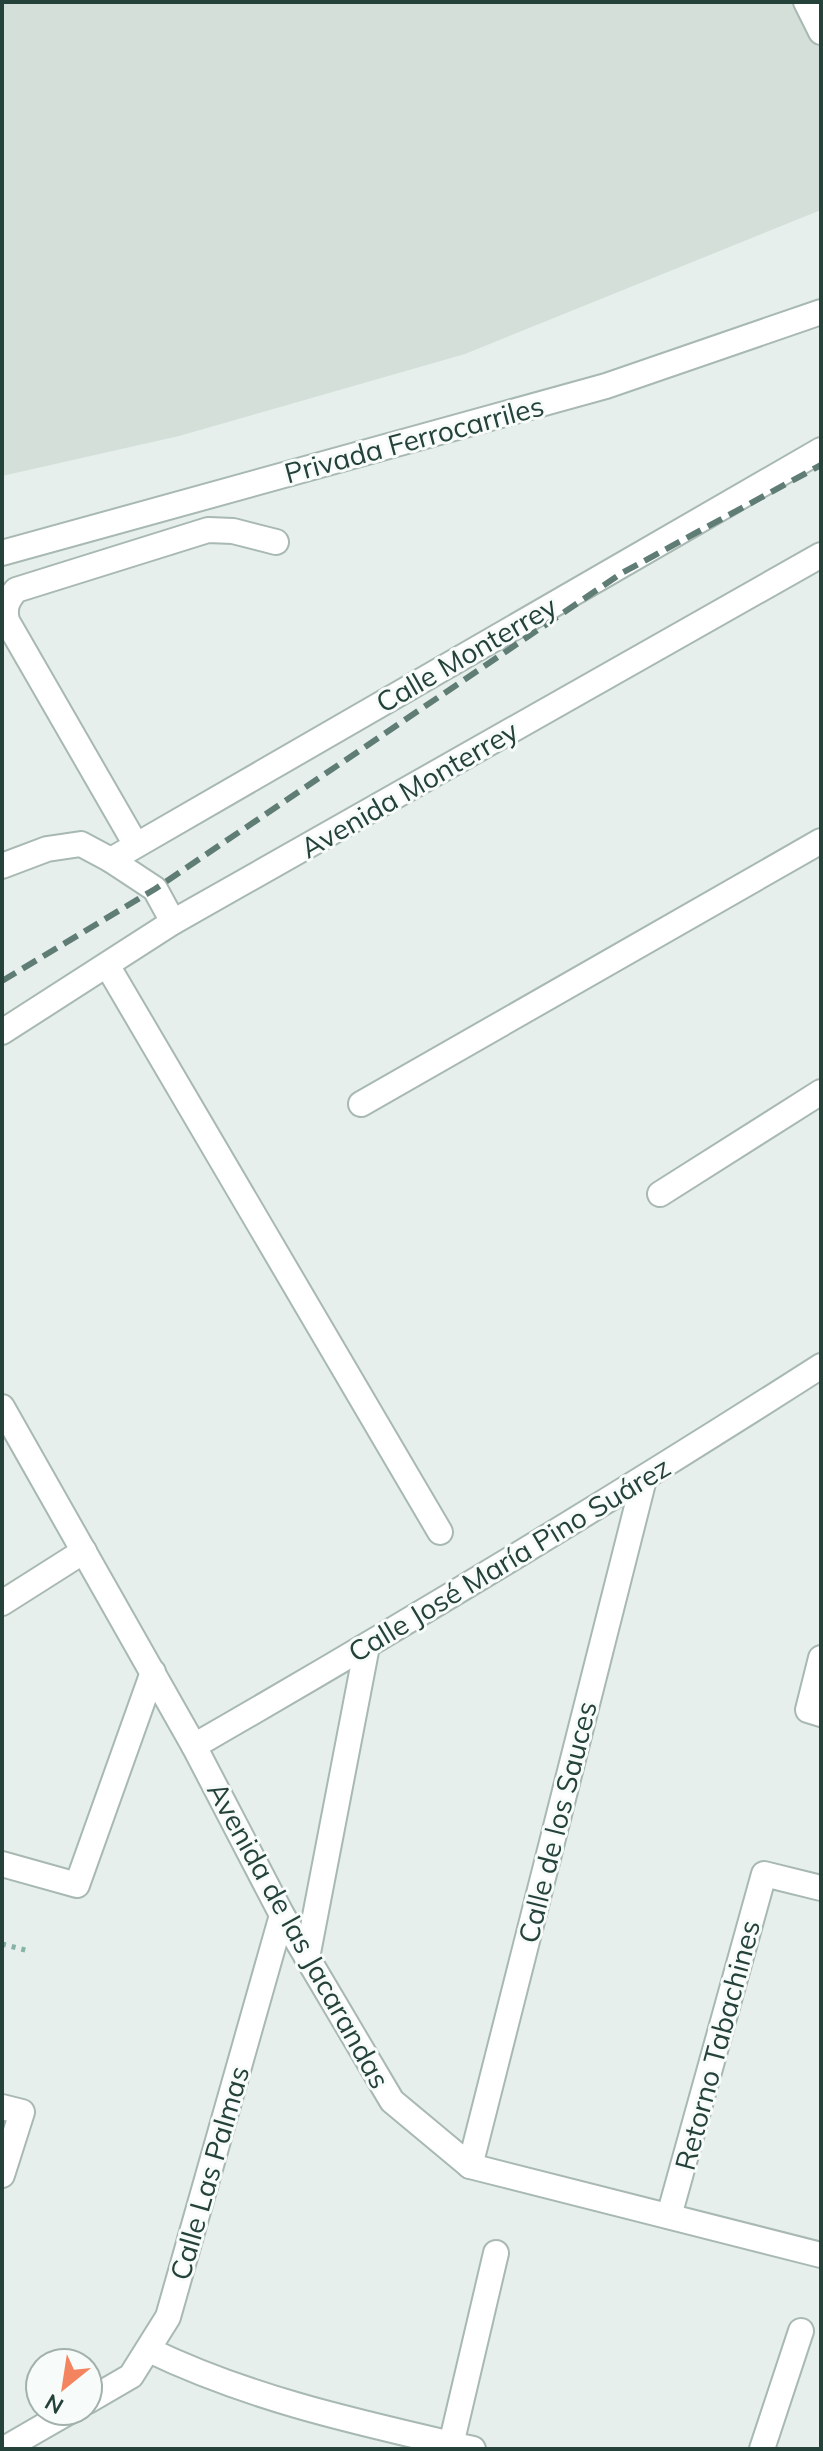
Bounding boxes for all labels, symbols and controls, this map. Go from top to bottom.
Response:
street label: Privada Ferrocarriles [281,388,547,490]
street label: Calle Monterrey [369,588,563,720]
street label: Avenida Monterrey [294,713,524,865]
street label: Calle José María Pino Suárez [342,1449,676,1669]
street label: Calle de los Sauces [510,1698,604,1946]
street label: Avenida de las Jacarandas [200,1776,398,2094]
street label: Retorno Tabachines [667,1916,767,2174]
street label: Calle Las Palmas [162,2062,256,2284]
north arrow [24,2347,104,2427]
text: N [40,2388,68,2421]

